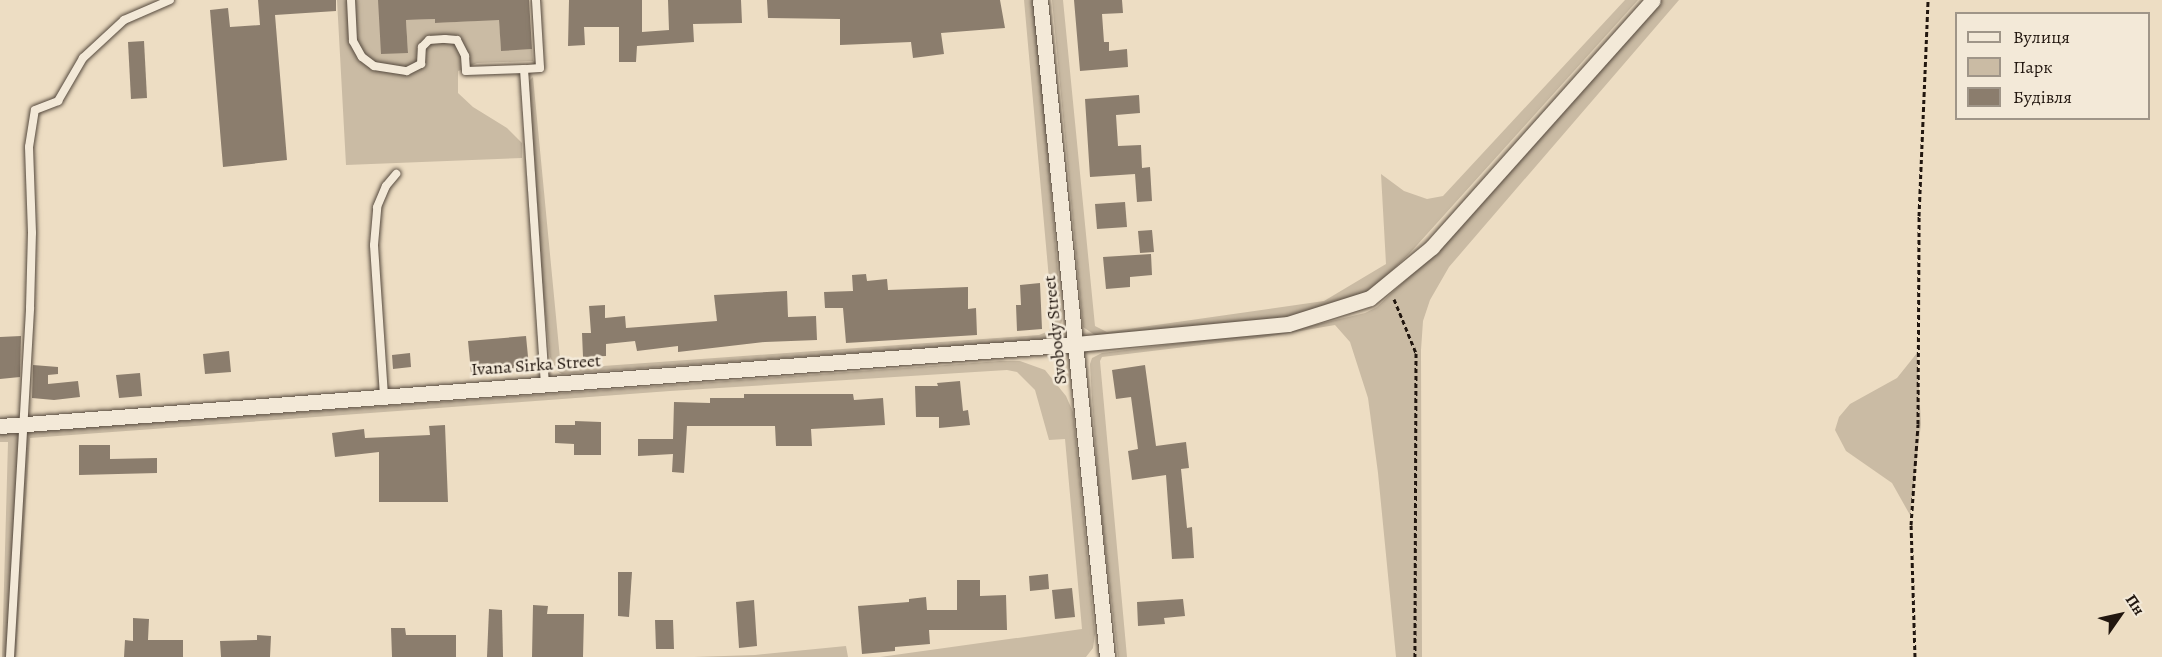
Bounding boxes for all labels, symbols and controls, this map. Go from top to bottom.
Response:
legend [1955,12,2150,120]
text: Вулиця [2013,25,2070,49]
text: Парк [2013,55,2053,79]
text: Будівля [2013,85,2072,109]
street label: Svobody Street [1039,274,1071,386]
street label: Ivana Sirka Street [470,350,602,380]
north arrow [2090,585,2150,645]
text: Пн [2120,590,2150,620]

